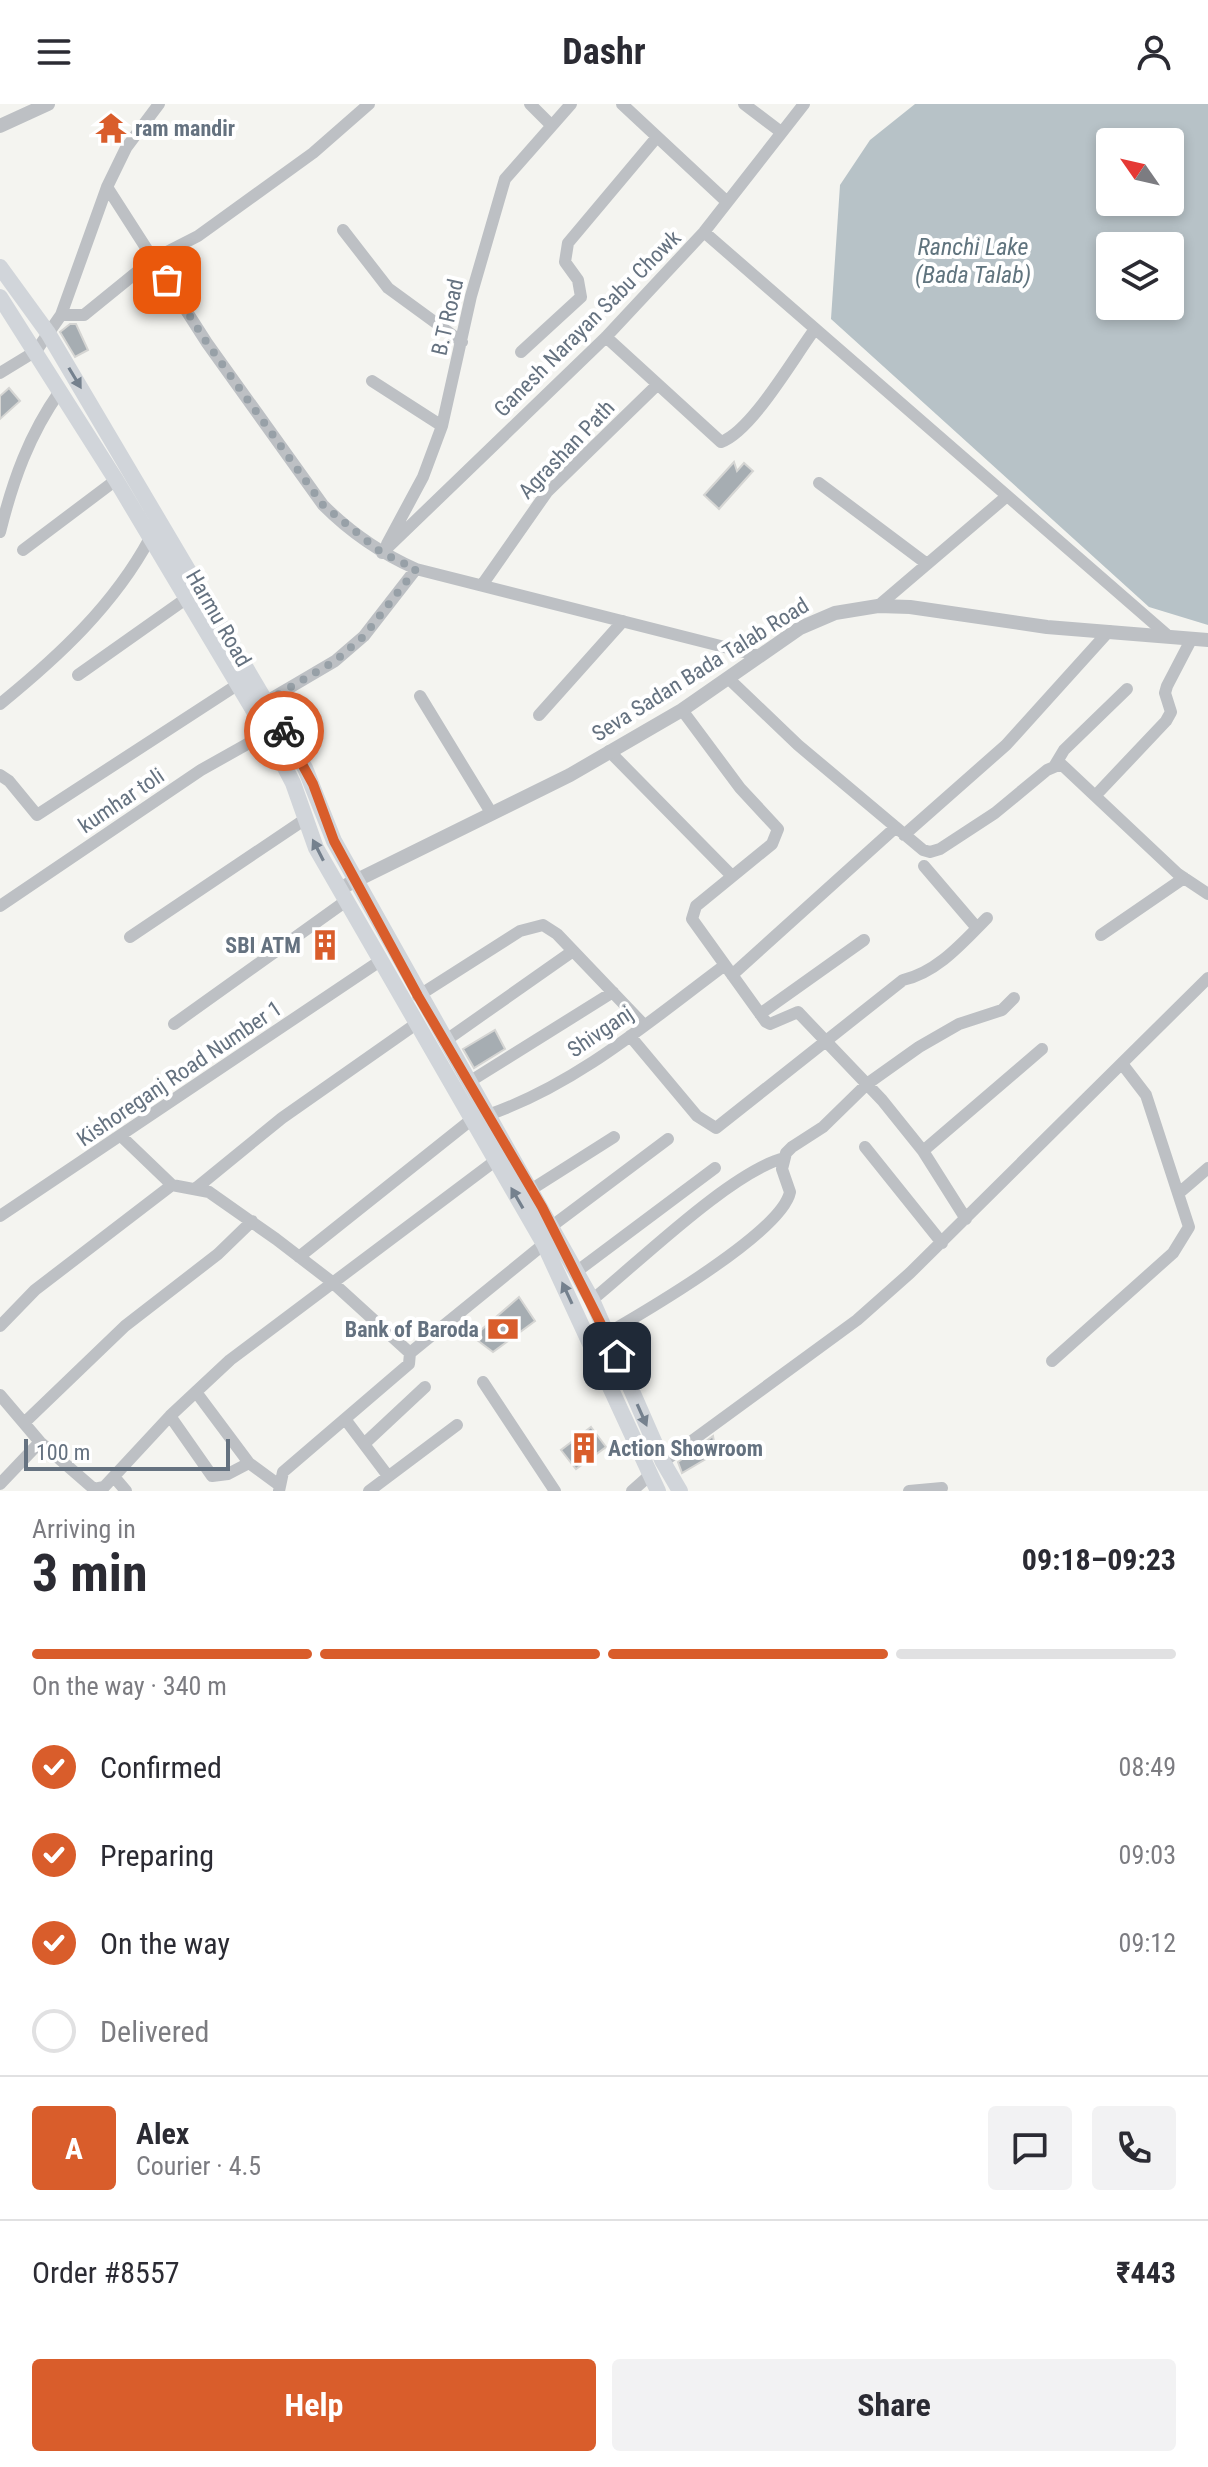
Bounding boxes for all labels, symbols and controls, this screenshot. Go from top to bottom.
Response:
icon: menu [32,30,76,74]
icon: person [1132,30,1176,74]
text: Dashr [562,31,646,73]
temple icon: ram mandir [94,111,128,145]
place label: ram mandir [135,116,235,141]
north arrow [1096,128,1184,216]
map controls [1096,128,1184,320]
street label: Ganesh Narayan Sabu Chowk [489,225,686,422]
button: layers [1096,232,1184,320]
water label: Ranchi Lake (Bada Talab) [915,233,1031,289]
pin [133,246,201,314]
icon: bag [145,258,189,302]
street label: B.T Road [427,276,468,358]
one-way arrow [68,367,82,389]
street label: Agrashan Path [513,395,619,504]
street label: Harmu Road [181,566,256,671]
street label: Seva Sadan Bada Talab Road [587,592,813,746]
courier [244,691,324,771]
icon: bike [262,709,306,753]
street label: kumhar toli [74,763,169,838]
one-way arrow [312,839,325,862]
building icon: SBI ATM [308,928,342,962]
place label: SBI ATM [225,933,301,958]
street label: Kishoreganj Road Number 1 [72,996,286,1151]
street label: Shivganj [563,1001,638,1062]
one-way arrow [510,1187,524,1209]
one-way arrow [560,1281,574,1305]
bank icon: Bank of Baroda [486,1312,520,1346]
place label: Bank of Baroda [345,1317,479,1342]
pin [583,1322,651,1390]
icon: home [595,1334,639,1378]
one-way arrow [635,1404,649,1427]
building icon: Action Showroom [567,1431,601,1465]
scale bar [24,1435,230,1471]
place label: Action Showroom [608,1436,763,1461]
text: 100 m [36,1440,90,1465]
text: Arriving in [32,1514,136,1544]
text: 09:18–09:23 [1022,1542,1176,1577]
text: 3 min [32,1543,148,1604]
text: On the way · 340 m [32,1671,227,1701]
icon: check [32,1745,76,1789]
text: Confirmed [100,1750,222,1785]
text: 08:49 [1119,1752,1176,1782]
icon: check [32,1833,76,1877]
text: Preparing [100,1838,214,1873]
text: 09:03 [1119,1840,1176,1870]
icon: check [32,1921,76,1965]
text: On the way [100,1926,230,1961]
text: 09:12 [1119,1928,1176,1958]
text: Delivered [100,2014,209,2049]
button: chat [988,2106,1072,2190]
button: phone [1092,2106,1176,2190]
text: Alex [136,2116,189,2151]
text: A [65,2131,83,2166]
text: Courier · 4.5 [136,2151,261,2181]
text: Order #8557 [32,2255,180,2290]
text: ₹443 [1116,2255,1176,2290]
button: Help [32,2359,596,2451]
button: Share [612,2359,1176,2451]

